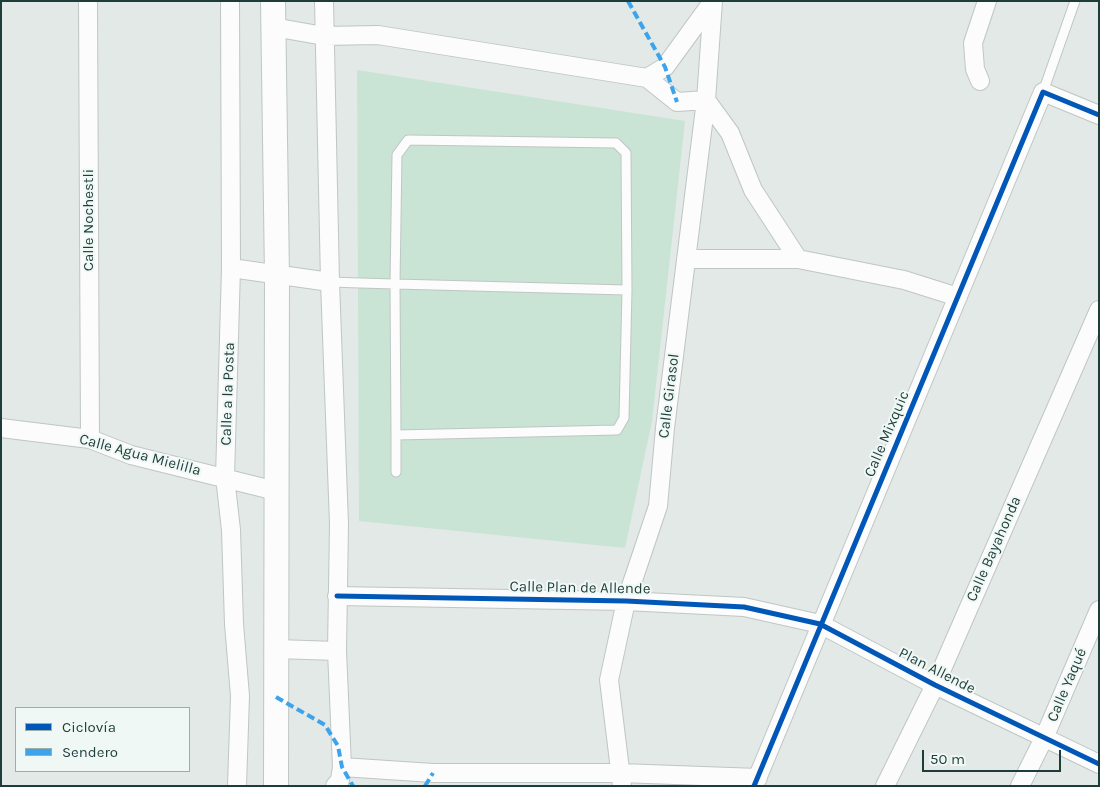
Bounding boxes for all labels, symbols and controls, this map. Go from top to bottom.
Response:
street label: Calle Nochestli [80,169,98,271]
street label: Calle a la Posta [217,342,239,446]
street label: Calle Girasol [655,353,683,439]
street label: Calle Mixquic [861,388,913,480]
street label: Calle Agua Mielilla [77,430,203,480]
street label: Calle Bayahonda [963,494,1025,604]
street label: Calle Plan de Allende [509,578,651,598]
street label: Plan Allende [896,644,978,698]
street label: Calle Yaqué [1043,645,1091,725]
legend [15,707,190,772]
text: Ciclovía [62,718,116,736]
scale bar [925,740,1064,772]
text: Sendero [62,743,118,761]
text: 50 m [930,750,965,768]

